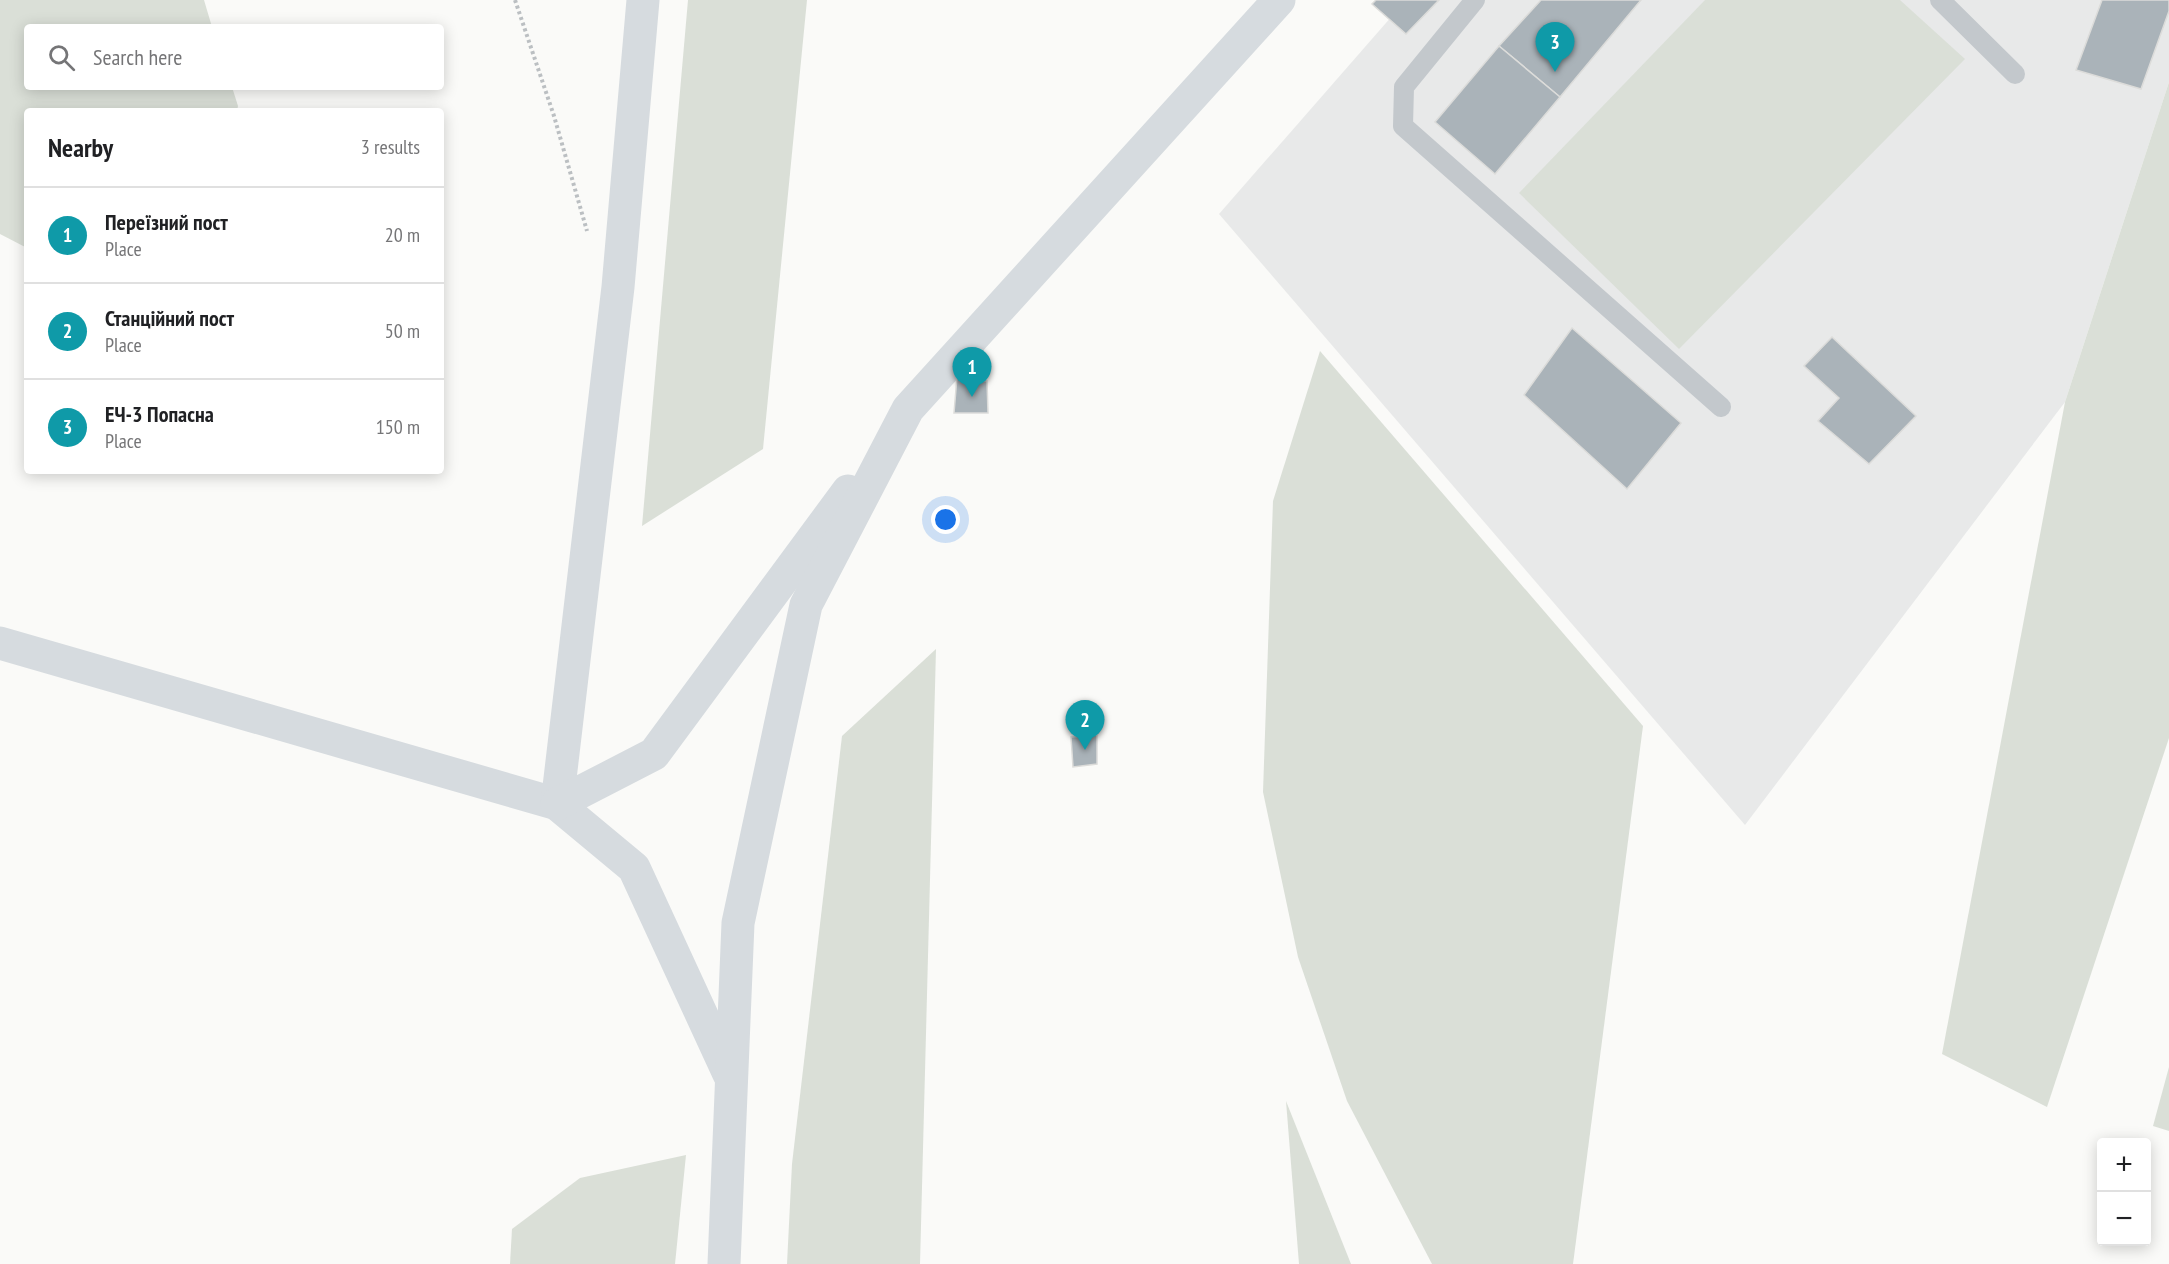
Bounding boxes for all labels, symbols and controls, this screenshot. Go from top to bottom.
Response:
pin: 3 [1536,22,1574,72]
search box [24,24,444,90]
icon: search [45,41,78,74]
text: Search here [93,43,182,71]
text: Nearby [48,131,113,164]
text: 3 results [361,134,420,160]
text: Переїзний пост [105,208,228,236]
text: 1 [63,222,72,248]
text: 20 m [385,222,420,248]
text: Place [105,236,142,262]
text: Станційний пост [105,304,234,332]
text: 2 [63,318,72,344]
text: 50 m [385,318,420,344]
text: Place [105,332,142,358]
pin: 1 [952,348,992,397]
text: ЕЧ-3 Попасна [105,400,214,428]
text: 3 [63,414,72,440]
text: 150 m [376,414,420,440]
text: Place [105,428,142,454]
your location [931,505,960,534]
pin: 2 [1066,700,1104,750]
map controls [2097,1138,2151,1246]
button: + [2097,1138,2151,1192]
button: − [2097,1192,2151,1246]

